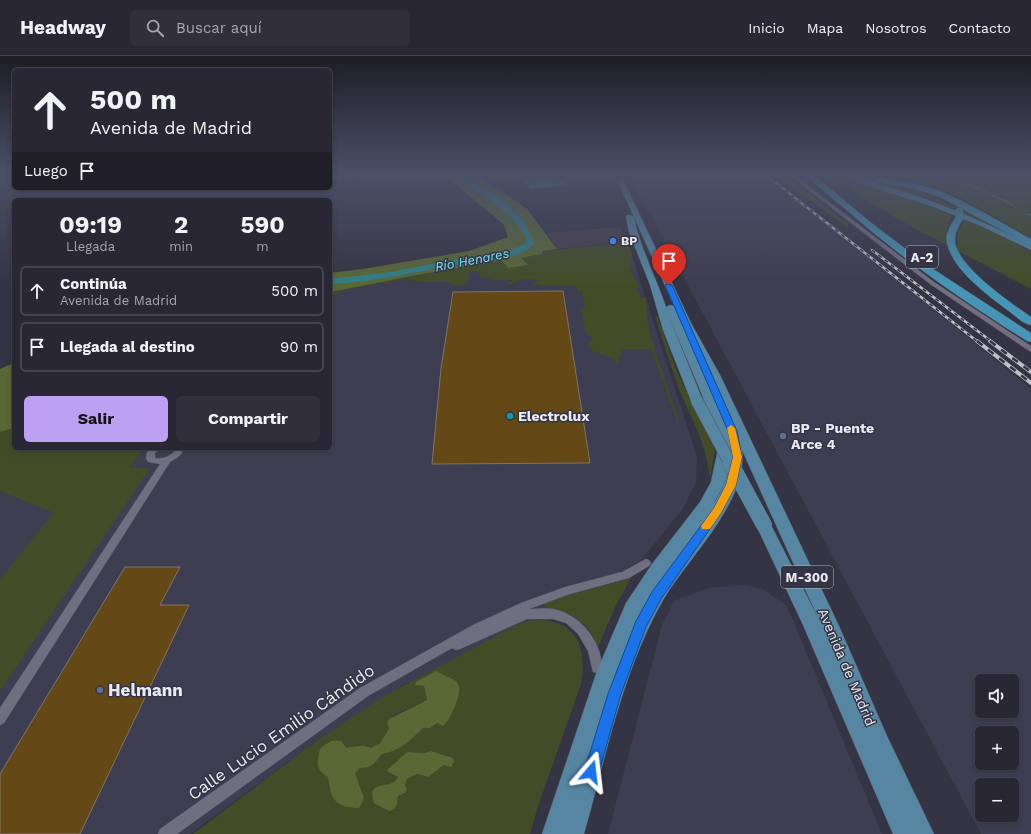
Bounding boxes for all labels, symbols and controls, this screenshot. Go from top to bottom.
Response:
search box [130,10,410,46]
text: Headway [20,16,106,39]
icon: search [144,17,166,39]
text: Buscar aquí [176,19,262,37]
text: Inicio [748,20,785,36]
text: Mapa [807,20,843,36]
text: Nosotros [865,20,927,36]
text: Contacto [949,20,1011,36]
text: 500 m [90,83,177,116]
icon: ahead [24,84,76,136]
text: Avenida de Madrid [90,117,252,138]
icon: arrive [76,160,98,182]
text: Luego [24,162,68,180]
text: 09:19 [59,211,122,239]
text: 2 [174,211,188,239]
text: 590 [240,211,285,239]
place label: BP [621,234,637,248]
marker: BP [608,236,618,246]
text: Llegada [66,239,115,254]
text: min [169,239,193,254]
text: m [256,239,269,254]
pin [652,244,686,285]
water label: Río Henares [434,245,511,275]
road number: A-2 [906,246,938,268]
icon: arrive [658,250,680,272]
text: Continúa [60,275,127,293]
icon: ahead [26,280,48,302]
text: 500 m [271,282,318,300]
text: Avenida de Madrid [60,293,177,308]
icon: arrive [26,336,48,358]
text: Llegada al destino [60,338,195,356]
text: 90 m [280,338,318,356]
button: Salir [24,396,168,442]
button: Compartir [176,396,320,442]
place label: Electrolux [518,408,590,424]
marker: Electrolux [505,411,515,421]
place label: BP - Puente Arce 4 [791,420,874,452]
marker: BP - Puente Arce 4 [778,431,788,441]
road number: M-300 [781,566,833,588]
street label: Avenida de Madrid [815,606,879,728]
street label: Calle Lucio Emilio Cándido [184,660,378,804]
map controls [975,674,1019,822]
button: sound [975,674,1019,718]
place label: Helmann [108,680,183,700]
marker: Helmann [95,685,105,695]
button: + [975,726,1019,770]
position arrow [570,751,612,793]
button: − [975,778,1019,822]

